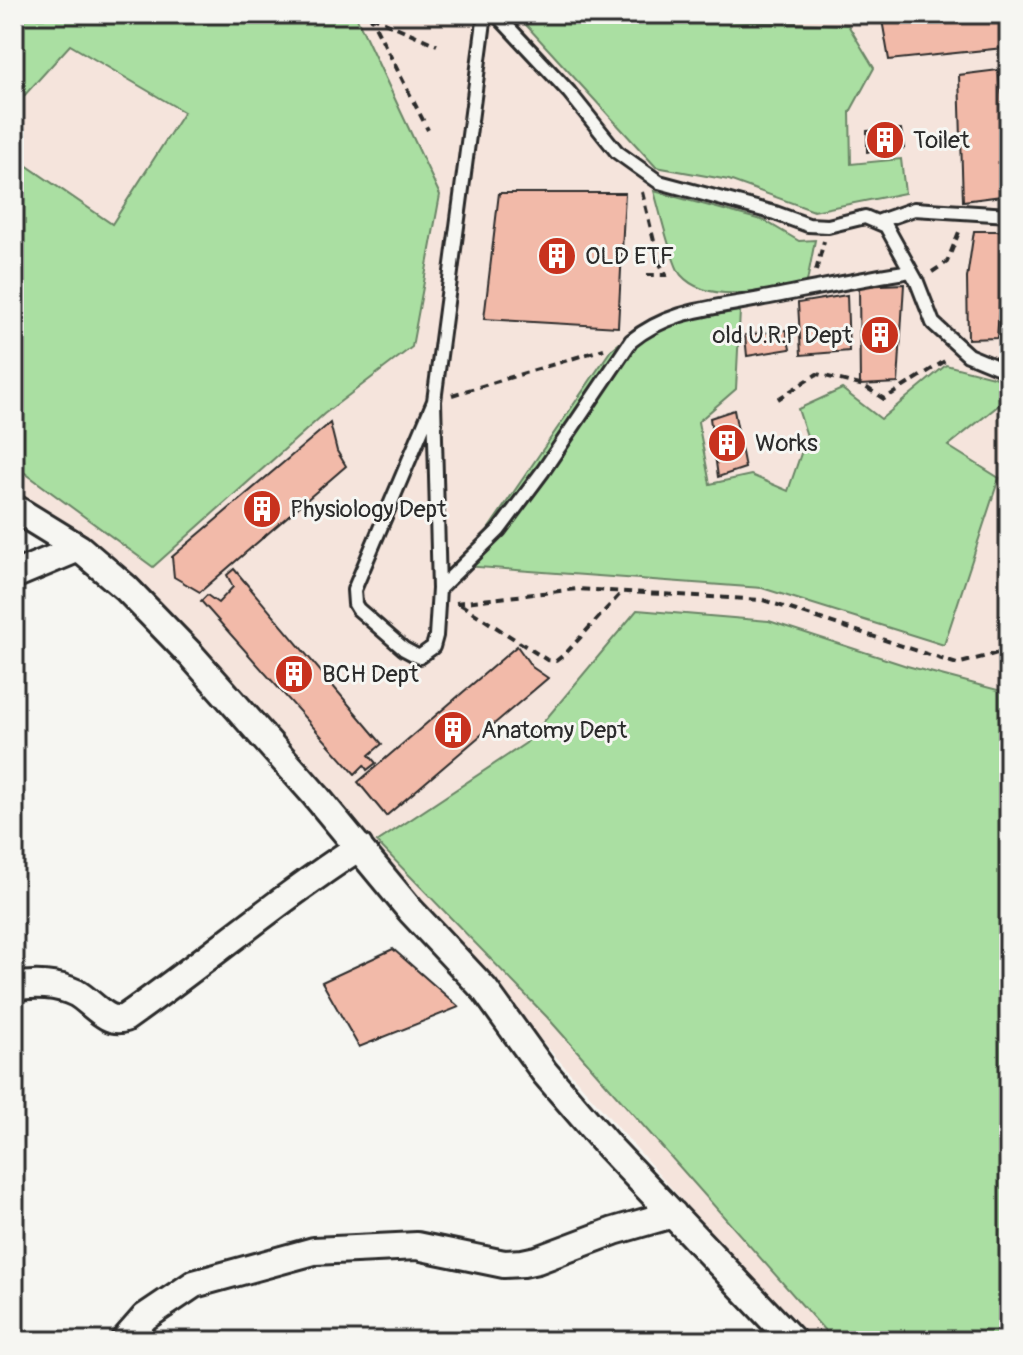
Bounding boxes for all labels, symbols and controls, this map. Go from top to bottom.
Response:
building icon: Toilet [864,119,906,161]
place label: Toilet [913,126,970,155]
building icon: OLD ETF [536,235,578,277]
place label: OLD ETF [585,242,674,271]
building icon: old U.R.P Dept [859,314,901,356]
place label: old U.R.P Dept [712,321,852,350]
building icon: Works [706,422,748,464]
place label: Works [755,429,818,458]
building icon: Physiology Dept [241,488,283,530]
place label: Physiology Dept [290,495,447,524]
building icon: BCH Dept [273,653,315,695]
place label: BCH Dept [322,660,419,689]
building icon: Anatomy Dept [432,709,474,751]
place label: Anatomy Dept [481,716,627,745]

